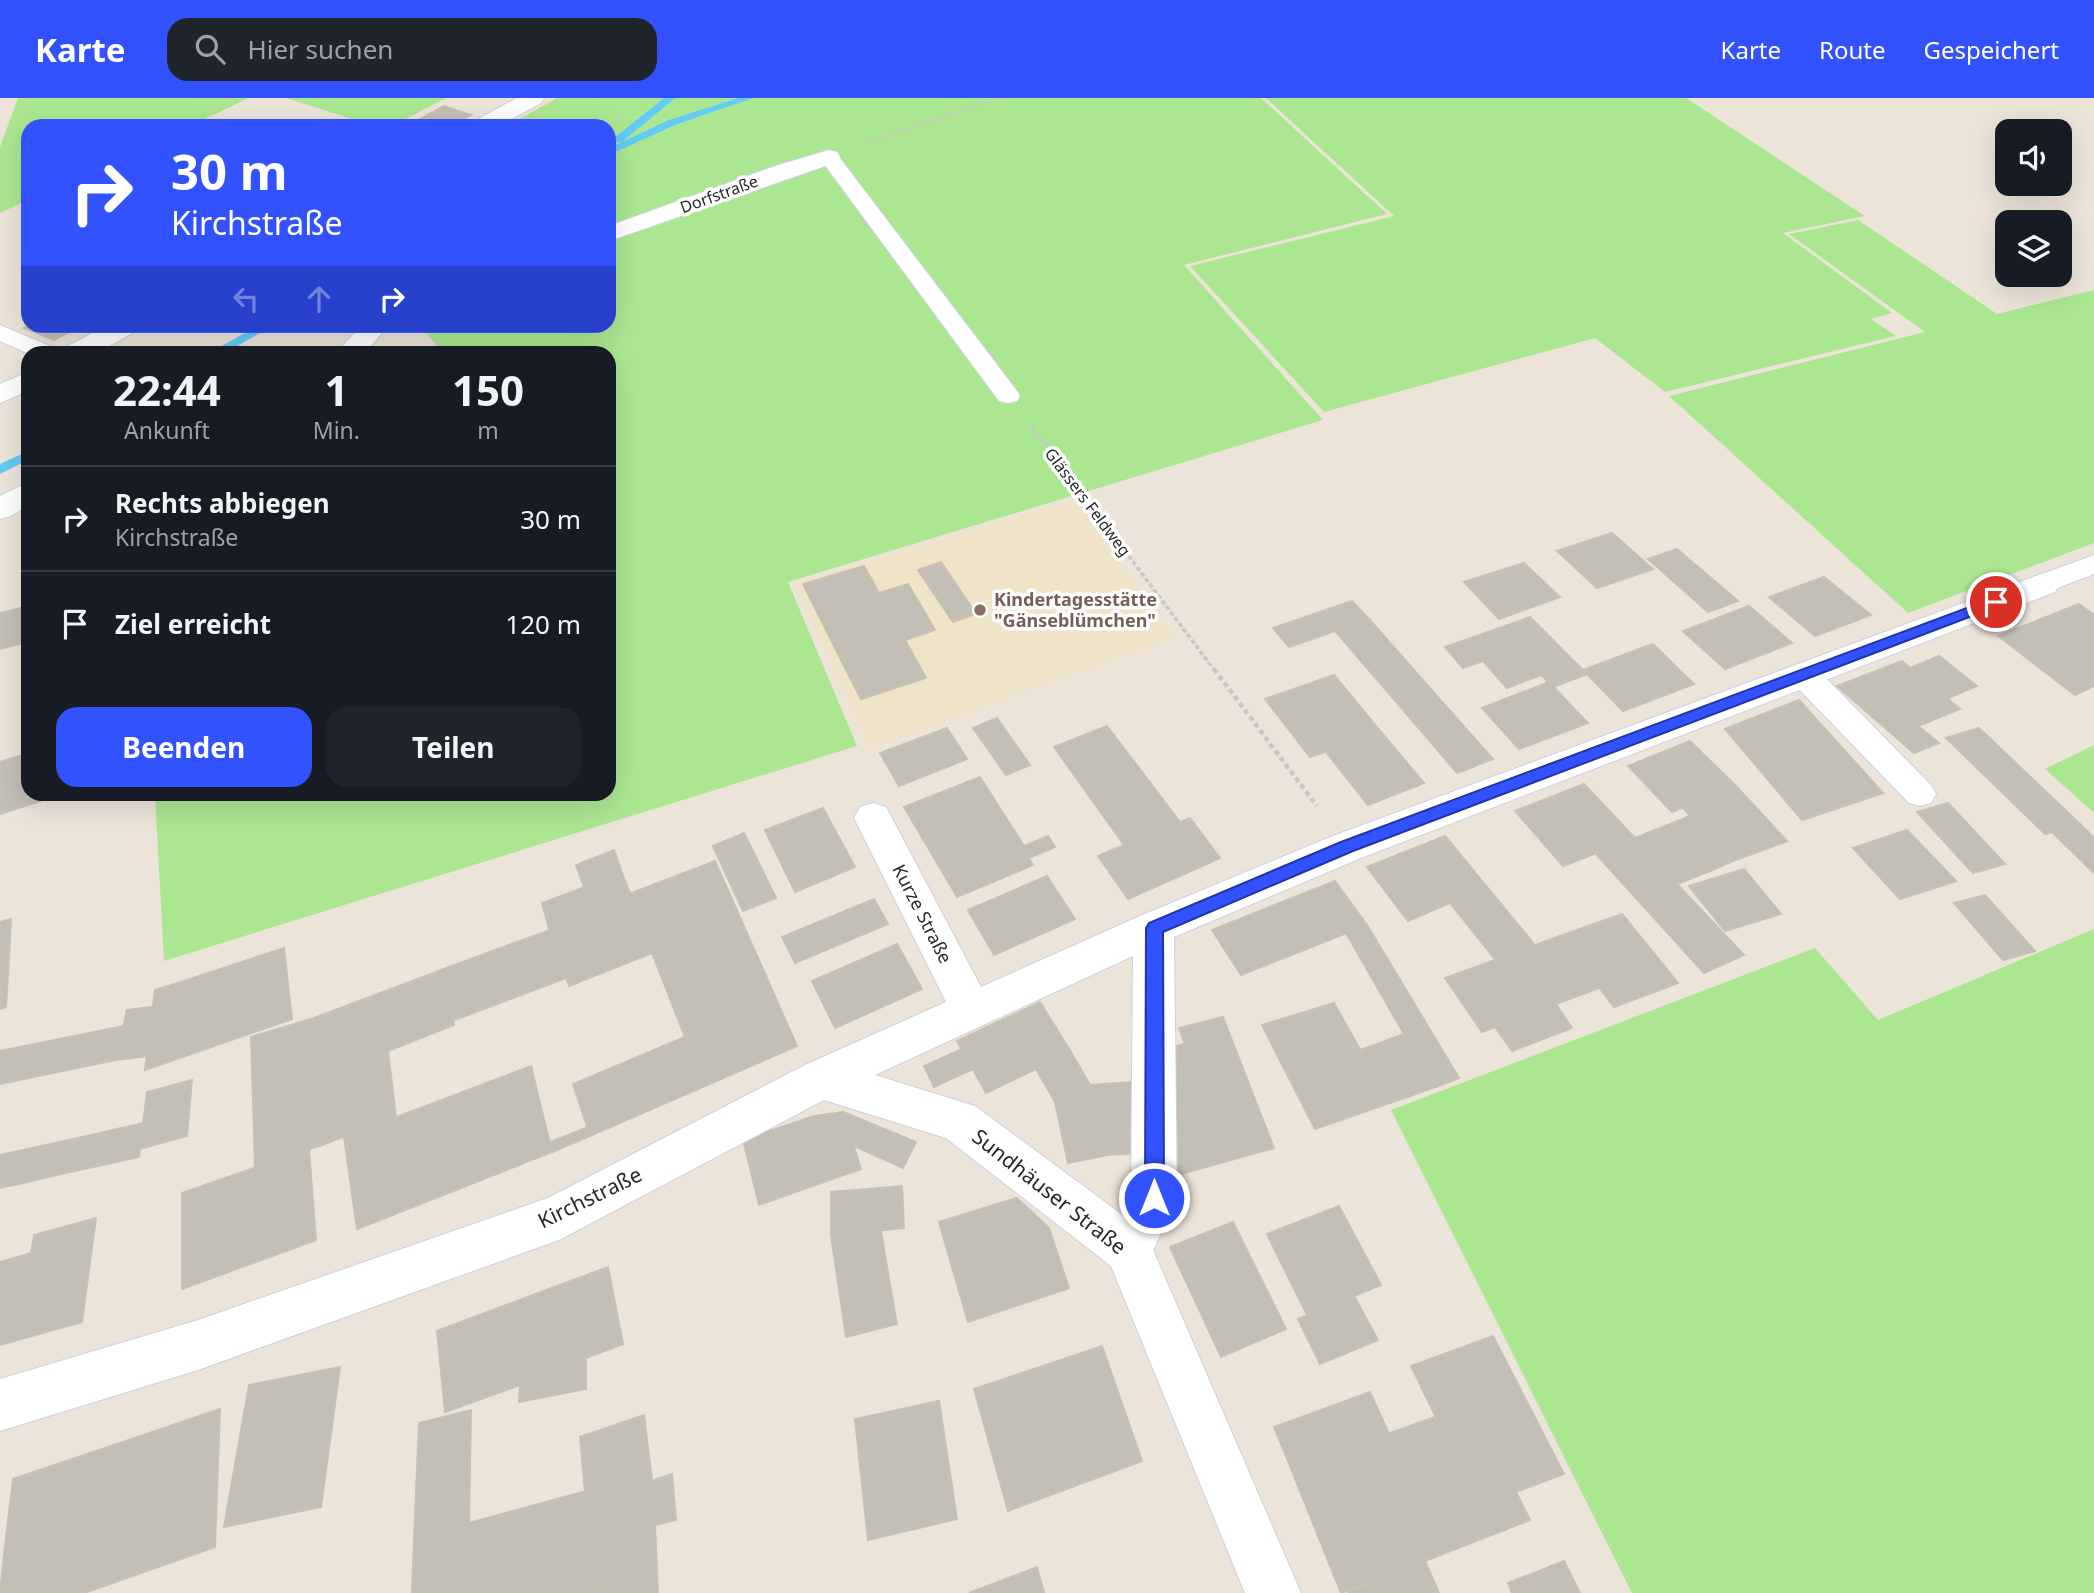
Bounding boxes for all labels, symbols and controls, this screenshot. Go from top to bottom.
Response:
search box [167,18,657,81]
text: Karte [35,27,125,72]
icon: search [191,30,229,68]
text: Hier suchen [247,31,393,67]
text: Karte [1721,33,1781,66]
text: Route [1819,33,1886,66]
text: Gespeichert [1924,33,2059,66]
map controls [1995,119,2072,287]
button: sound [1995,119,2072,196]
text: 30 m [171,138,288,204]
icon: right [56,147,147,238]
street label: Dorfstraße [677,170,761,218]
text: Kirchstraße [171,201,342,244]
button: layers [1995,210,2072,287]
icon: left [227,280,265,318]
icon: ahead [300,280,338,318]
icon: right [373,280,411,318]
text: 22:44 [113,361,221,418]
text: 1 [324,361,348,418]
text: 150 [452,361,524,418]
text: Ankunft [124,414,210,446]
text: Min. [313,414,360,446]
text: m [477,414,499,446]
street label: Glässers Feldweg [1040,443,1136,561]
text: Rechts abbiegen [115,485,330,521]
icon: right [56,500,94,538]
text: 30 m [520,501,581,537]
text: Kirchstraße [115,521,238,553]
pin [1966,572,2026,632]
icon: arrive [1977,583,2015,621]
place label: Kindertagesstätte "Gänseblümchen" [994,587,1157,632]
marker: Kindertagesstätte "Gänseblümchen" [972,602,988,618]
icon: arrive [56,605,94,643]
text: Ziel erreicht [115,606,271,642]
text: 120 m [505,606,581,642]
button: Beenden [56,707,312,787]
button: Teilen [326,707,581,787]
street label: Kurze Straße [888,860,958,967]
street label: Sundhäuser Straße [967,1122,1132,1260]
street label: Kirchstraße [533,1160,646,1234]
position arrow [1117,1161,1191,1235]

